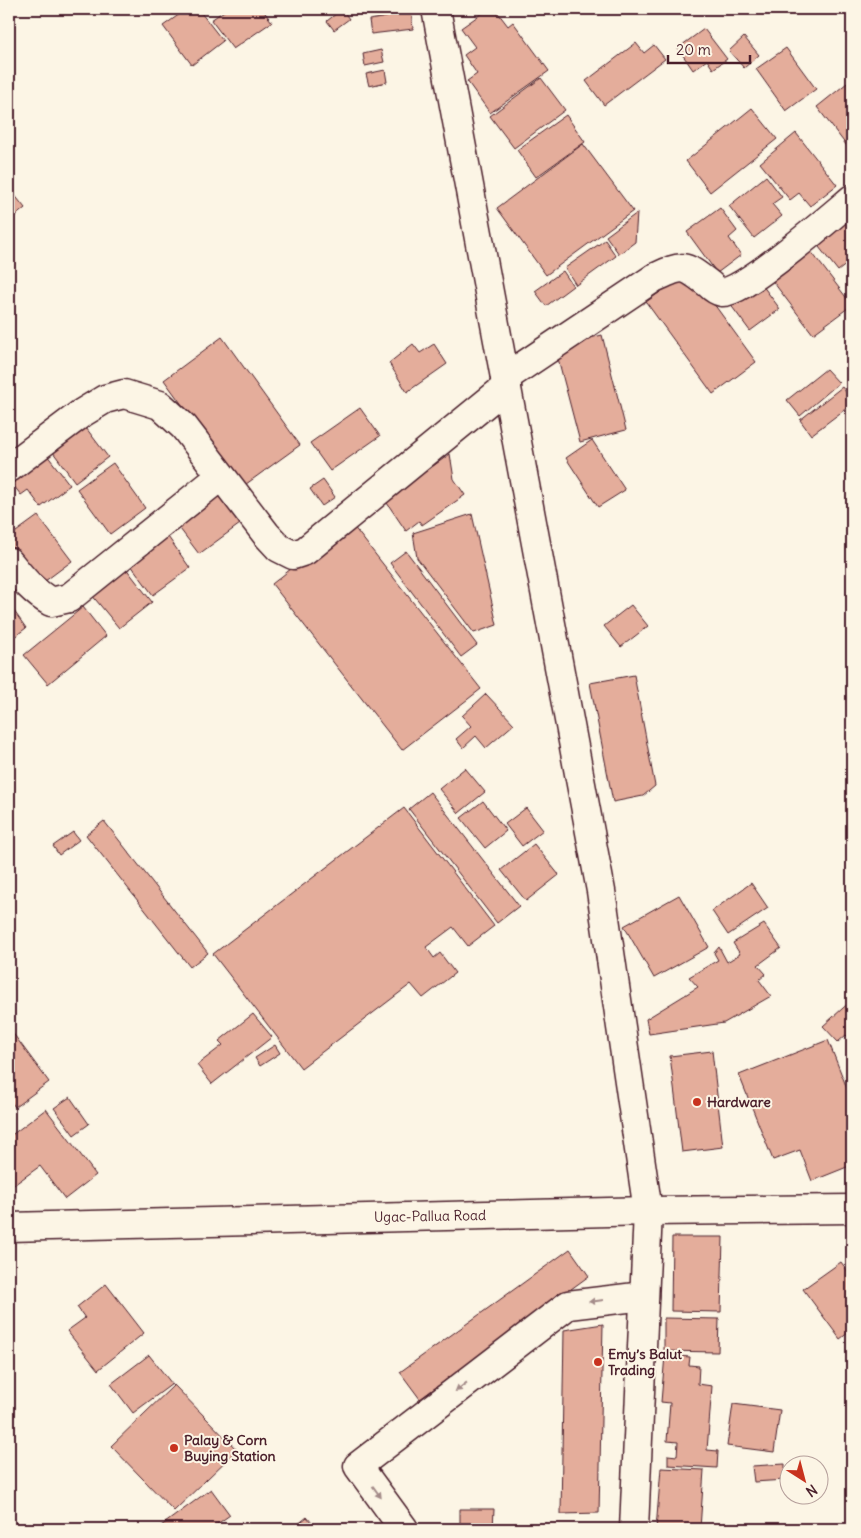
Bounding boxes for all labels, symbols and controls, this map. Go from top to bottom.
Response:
scale bar [668,32,751,64]
text: 20 m [676,40,711,59]
place label: Hardware [707,1093,771,1111]
marker: Hardware [691,1096,703,1108]
street label: Ugac-Pallua Road [374,1206,486,1226]
one-way arrow [587,1297,603,1305]
place label: Emy’s Balut Trading [608,1345,682,1379]
marker: Emy’s Balut Trading [592,1356,604,1368]
one-way arrow [455,1381,468,1392]
place label: Palay & Corn Buying Station [184,1431,276,1465]
marker: Palay & Corn Buying Station [168,1442,180,1454]
north arrow [778,1456,828,1506]
text: N [802,1480,821,1501]
one-way arrow [372,1485,382,1499]

